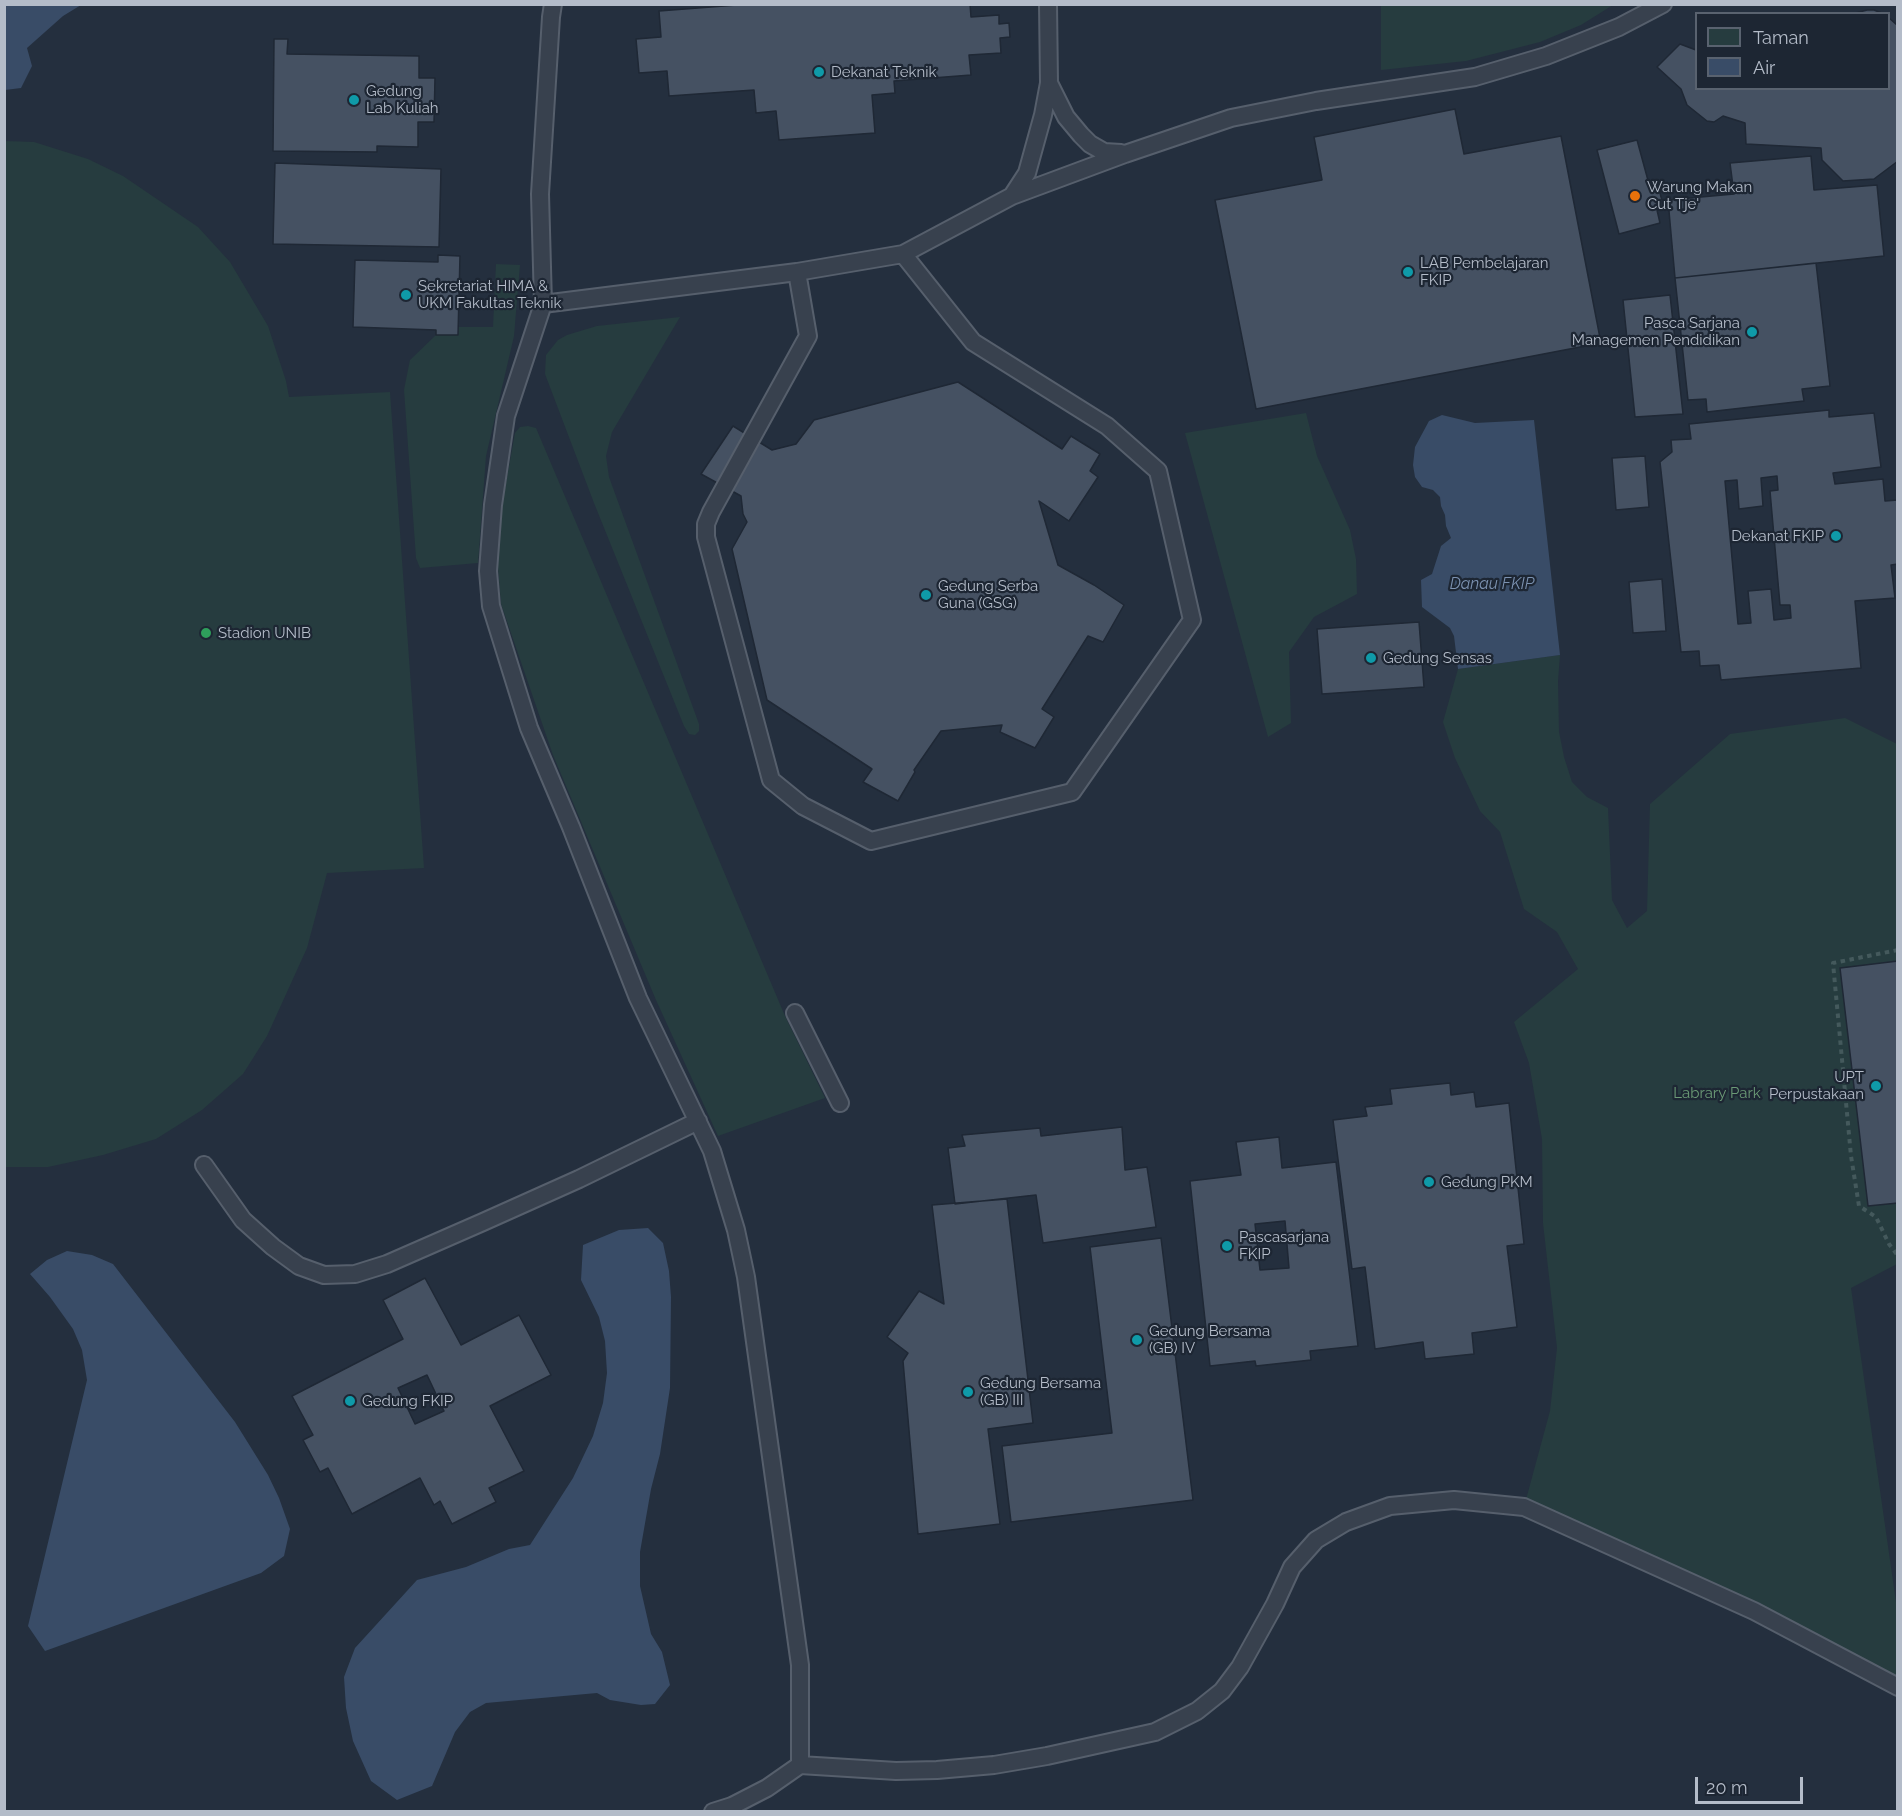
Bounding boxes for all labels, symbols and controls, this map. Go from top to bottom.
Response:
legend [1695,12,1890,90]
text: Taman [1753,27,1809,48]
text: Air [1753,57,1775,78]
place label: Dekanat Teknik [831,63,937,81]
marker: Dekanat Teknik [812,65,826,79]
place label: Gedung Lab Kuliah [366,82,439,117]
marker: Gedung Lab Kuliah [347,93,361,107]
place label: Warung Makan Cut Tje' [1647,178,1752,213]
marker: Warung Makan Cut Tje' [1628,189,1642,203]
place label: LAB Pembelajaran FKIP [1420,254,1548,289]
marker: LAB Pembelajaran FKIP [1401,265,1415,279]
place label: Sekretariat HIMA & UKM Fakultas Teknik [418,277,561,312]
marker: Sekretariat HIMA & UKM Fakultas Teknik [399,288,413,302]
place label: Pasca Sarjana Managemen Pendidikan [1572,314,1740,349]
marker: Pasca Sarjana Managemen Pendidikan [1745,325,1759,339]
place label: Dekanat FKIP [1731,527,1824,545]
marker: Dekanat FKIP [1829,529,1843,543]
water label: Danau FKIP [1450,574,1534,594]
place label: Gedung Serba Guna (GSG) [938,577,1038,612]
marker: Gedung Serba Guna (GSG) [919,588,933,602]
place label: Stadion UNIB [218,624,311,642]
marker: Stadion UNIB [199,626,213,640]
place label: Gedung Sensas [1383,649,1492,667]
marker: Gedung Sensas [1364,651,1378,665]
place label: UPT Perpustakaan [1769,1068,1864,1103]
marker: UPT Perpustakaan [1869,1079,1883,1093]
park label: Labrary Park [1673,1084,1761,1102]
place label: Gedung PKM [1441,1173,1533,1191]
marker: Gedung PKM [1422,1175,1436,1189]
place label: Pascasarjana FKIP [1239,1228,1329,1263]
marker: Pascasarjana FKIP [1220,1239,1234,1253]
place label: Gedung Bersama (GB) IV [1149,1322,1270,1357]
marker: Gedung Bersama (GB) IV [1130,1333,1144,1347]
place label: Gedung Bersama (GB) III [980,1374,1101,1409]
marker: Gedung Bersama (GB) III [961,1385,975,1399]
place label: Gedung FKIP [362,1392,453,1410]
marker: Gedung FKIP [343,1394,357,1408]
scale bar [1698,1765,1806,1803]
text: 20 m [1706,1777,1748,1798]

